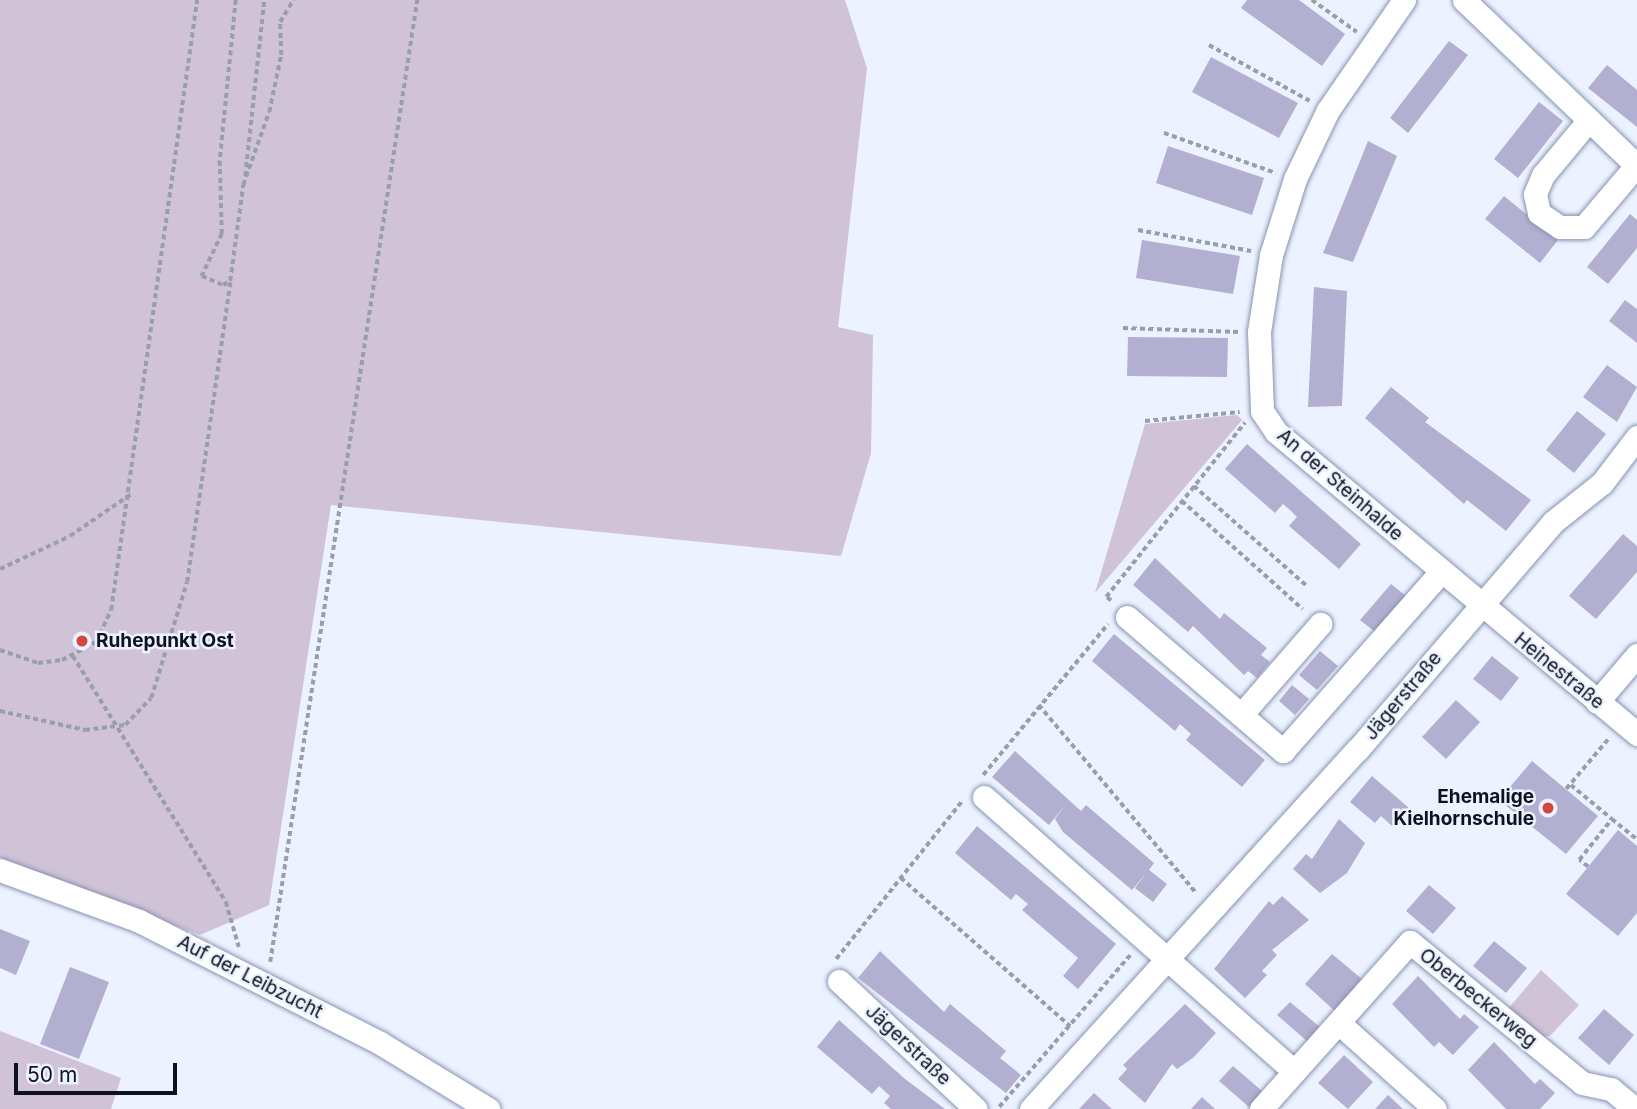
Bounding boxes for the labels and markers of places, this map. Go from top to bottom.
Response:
place label: Ruhepunkt Ost [96,630,234,652]
marker: Ruhepunkt Ost [74,633,90,649]
place label: Ehemalige Kielhornschule [1393,786,1534,830]
marker: Ehemalige Kielhornschule [1540,800,1556,816]

